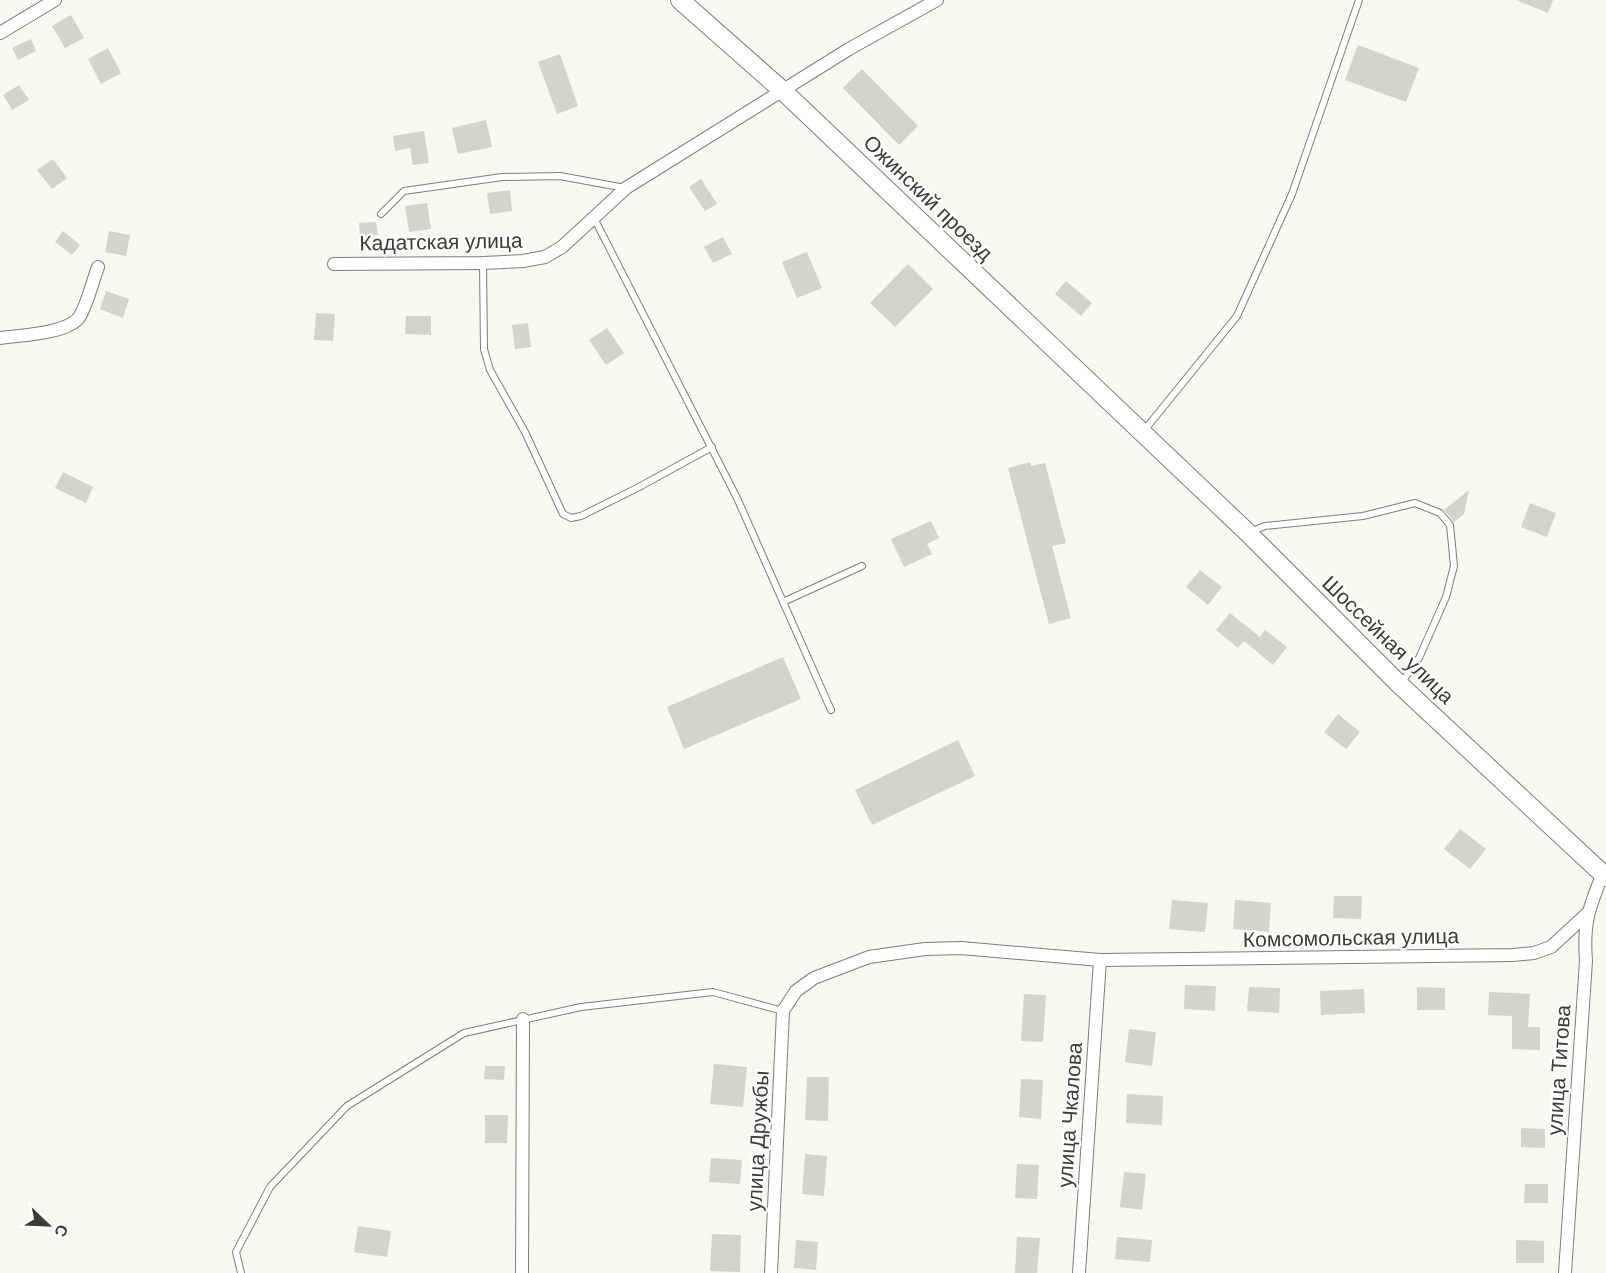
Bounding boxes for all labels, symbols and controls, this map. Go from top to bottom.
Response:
street label: Ожинский проезд [857,129,999,267]
street label: Кадатская улица [359,227,523,257]
street label: Шоссейная улица [1316,570,1460,710]
street label: Комсомольская улица [1243,922,1460,954]
street label: улица Титова [1540,1004,1578,1136]
street label: улица Чкалова [1051,1041,1089,1189]
street label: улица Дружбы [740,1070,776,1212]
north arrow [18,1195,78,1255]
text: С [49,1221,73,1240]

